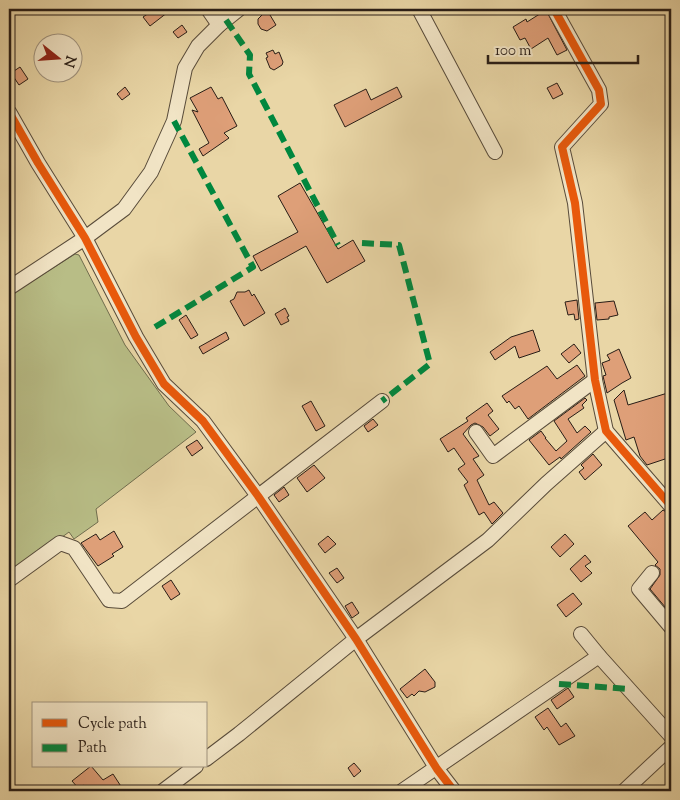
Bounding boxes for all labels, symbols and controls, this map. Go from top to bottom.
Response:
north arrow [32,32,82,82]
scale bar [488,32,638,64]
text: 100 m [495,41,532,62]
text: N [57,53,80,69]
legend [32,702,208,768]
text: Cycle path [78,714,147,735]
text: Path [78,738,107,759]

